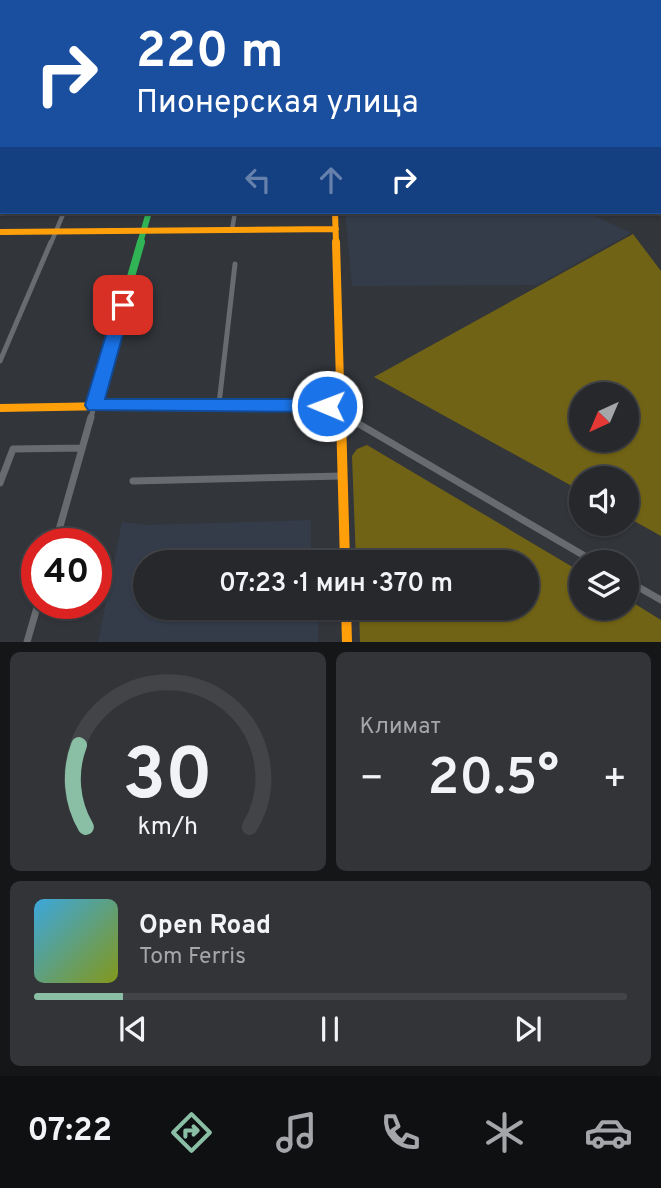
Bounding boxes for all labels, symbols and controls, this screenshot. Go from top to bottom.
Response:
text: 220 m [136,23,283,85]
icon: right [21,28,112,119]
text: Пионерская улица [136,84,419,124]
icon: left [239,161,277,199]
icon: ahead [312,161,350,199]
icon: right [385,161,423,199]
pin [93,275,153,335]
icon: arrive [104,286,142,324]
position arrow [290,369,364,443]
north arrow [569,382,639,452]
map controls [569,382,639,620]
button: sound [569,466,639,536]
speed limit sign: 40 [21,528,112,619]
button: layers [569,550,639,620]
text: 07:23 · 1 мин · 370 m [219,568,453,601]
text: Климат [360,713,441,742]
text: 30 [123,734,213,826]
text: 20.5° [427,747,559,813]
text: − [360,756,384,805]
text: + [602,756,627,805]
text: km/h [137,812,198,844]
text: Open Road [139,910,271,943]
text: Tom Ferris [139,943,246,972]
icon: previous [114,1010,152,1048]
icon: pause [311,1010,349,1048]
icon: next [509,1010,547,1048]
icon: directions [167,1108,216,1157]
icon: music [272,1108,321,1157]
icon: phone [376,1108,425,1157]
icon: climate [480,1108,529,1157]
icon: car [584,1108,633,1157]
text: 07:22 [28,1112,112,1152]

